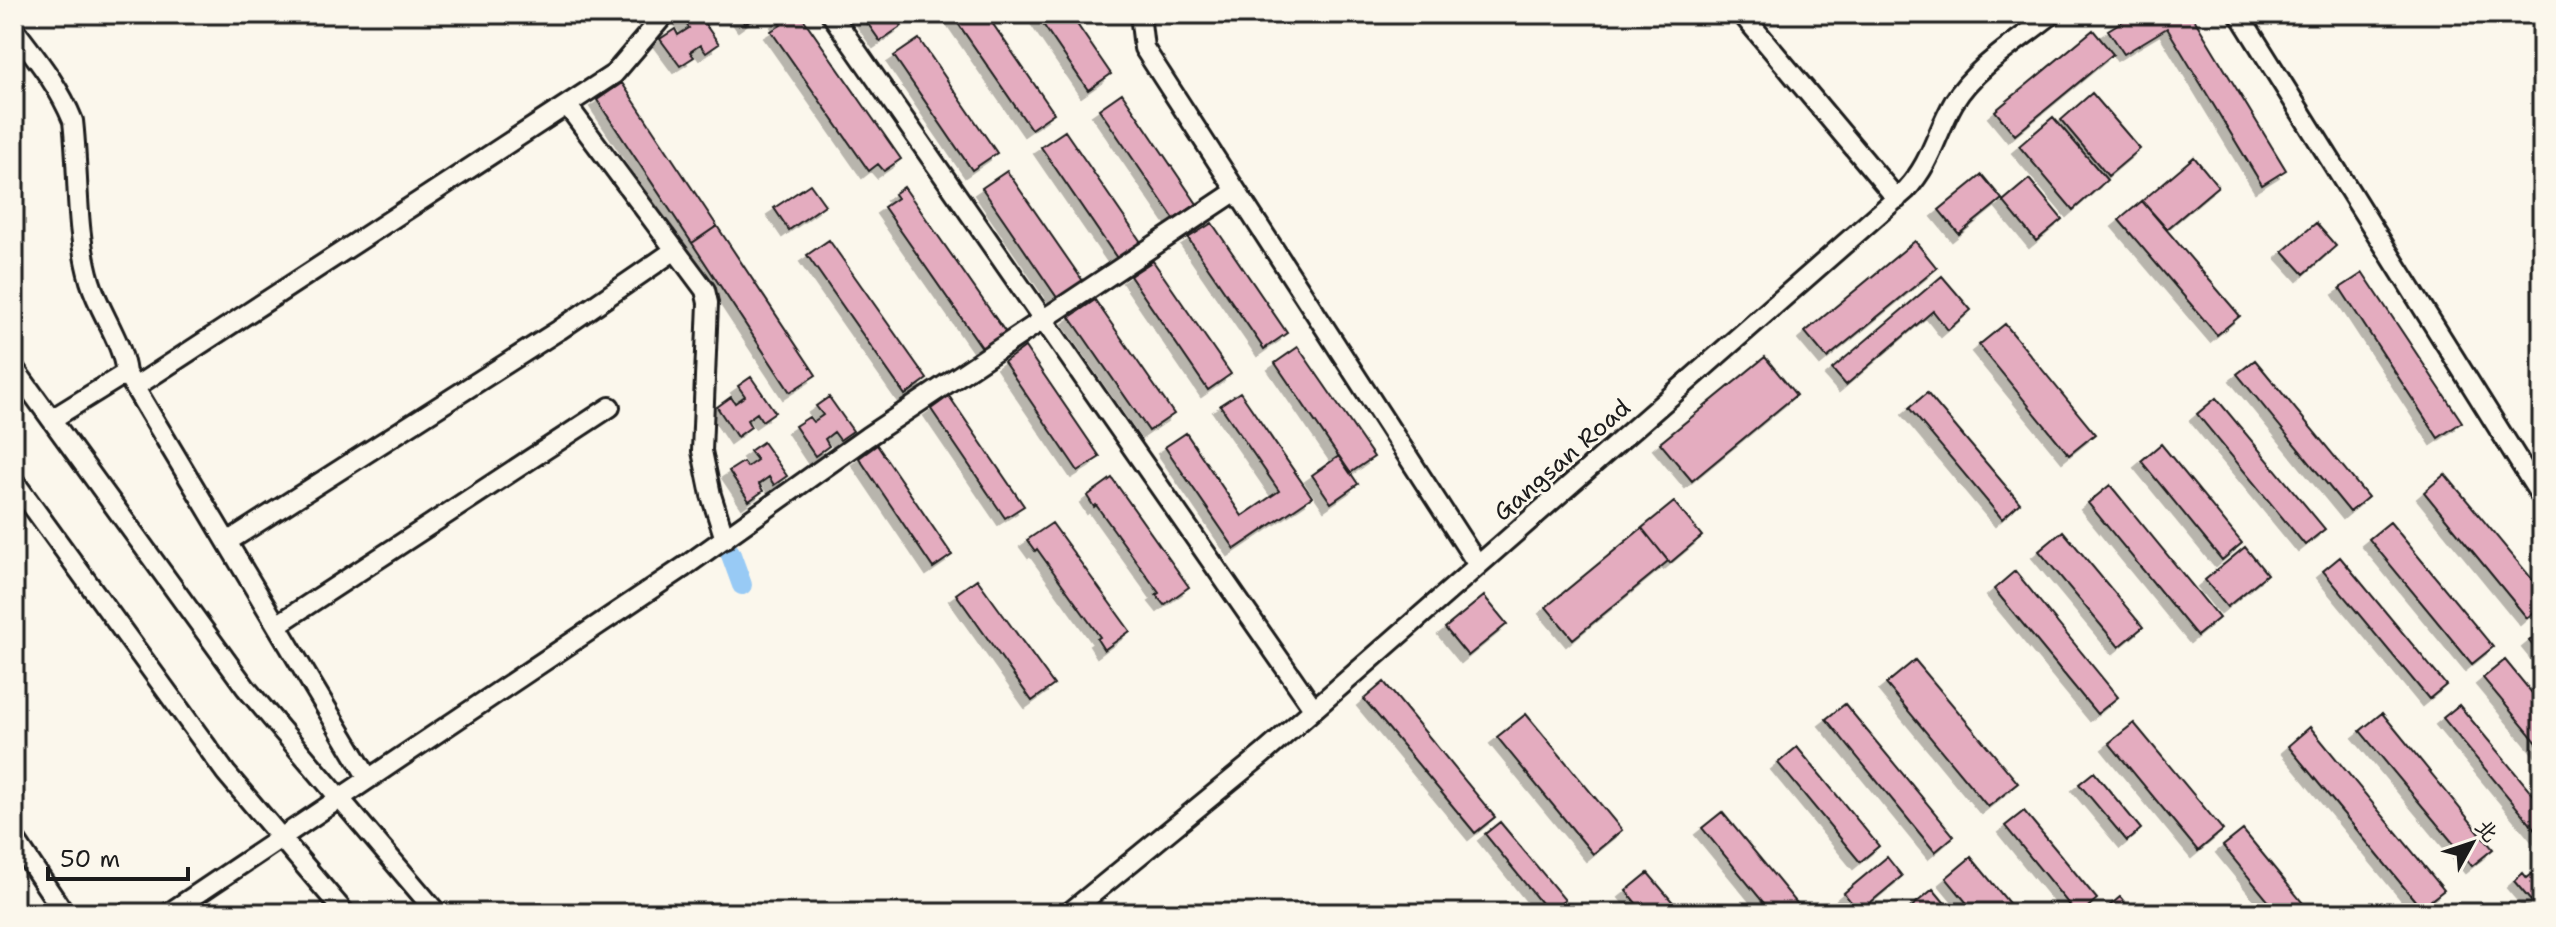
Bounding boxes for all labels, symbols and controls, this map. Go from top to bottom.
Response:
street label: Gangsan Road [1487,392,1637,528]
north arrow [2432,803,2512,883]
text: 北 [2469,813,2505,848]
scale bar [48,831,188,881]
text: 50 m [60,843,120,875]

